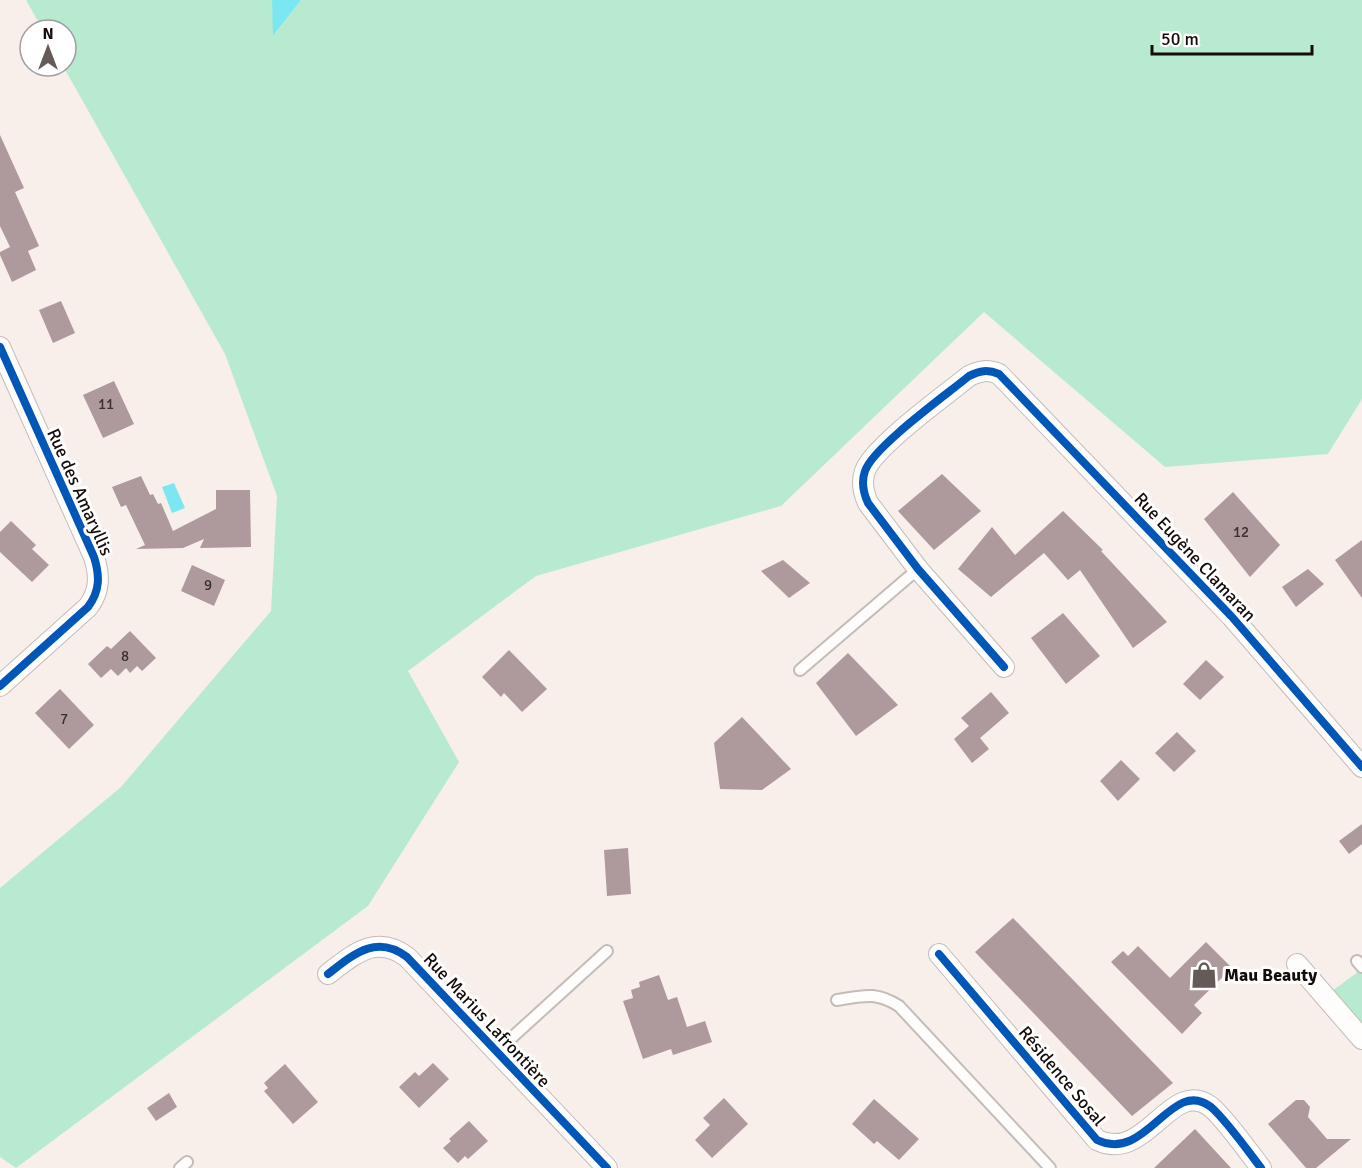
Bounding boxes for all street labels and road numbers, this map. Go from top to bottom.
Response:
street label: Rue des Amaryllis [42,425,118,559]
street label: Rue Eugène Clamaran [1129,488,1261,626]
street label: Rue Marius Lafrontière [419,948,555,1092]
street label: Résidence Sosal [1014,1022,1110,1130]

